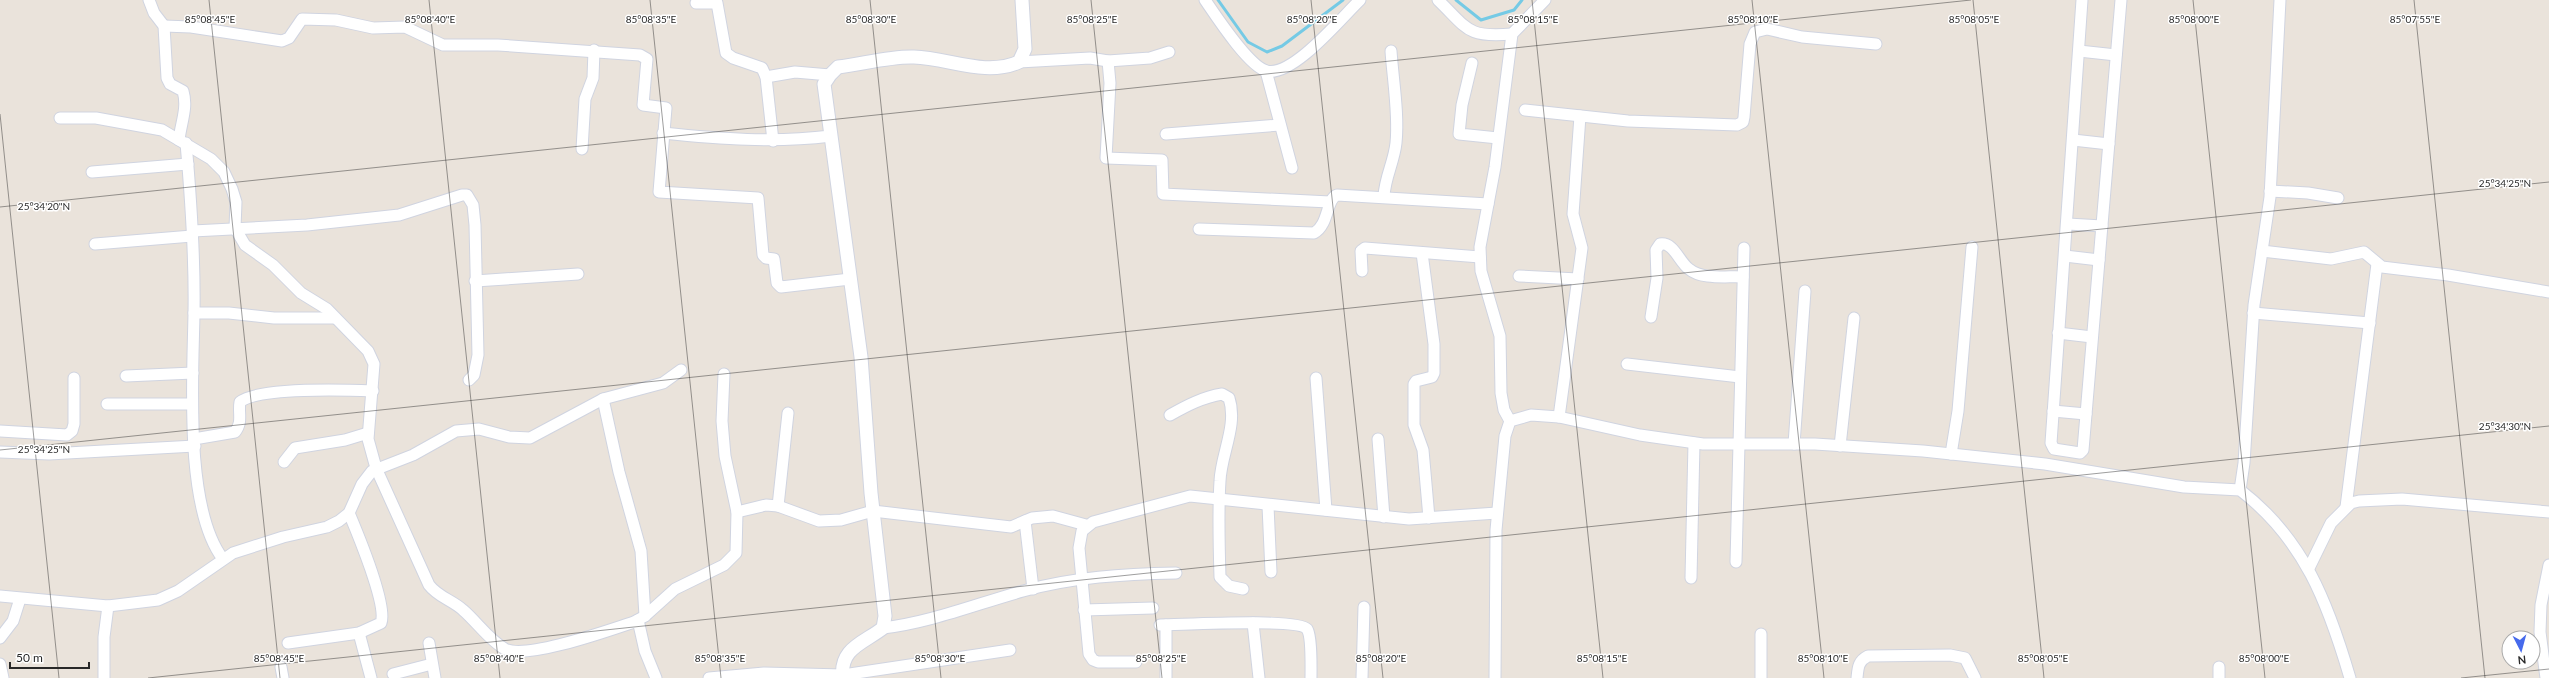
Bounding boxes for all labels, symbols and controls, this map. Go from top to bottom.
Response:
text: 85°08'45"E [185,13,235,25]
text: 85°08'40"E [405,13,455,25]
text: 85°08'35"E [626,13,676,25]
text: 85°08'30"E [846,13,896,25]
text: 85°08'25"E [1067,13,1117,25]
text: 85°08'20"E [1287,13,1337,25]
text: 85°08'15"E [1508,13,1558,25]
text: 85°08'10"E [1728,13,1778,25]
text: 85°08'05"E [1949,13,1999,25]
text: 85°08'00"E [2169,13,2219,25]
text: 85°07'55"E [2390,13,2440,25]
text: 25°34'25"N [2479,177,2531,189]
text: 25°34'20"N [18,200,70,212]
text: 25°34'30"N [2479,420,2531,432]
text: 25°34'25"N [18,443,70,455]
north arrow [2501,630,2541,670]
scale bar [10,644,89,670]
text: 50 m [16,650,43,665]
text: 85°08'45"E [254,652,304,664]
text: 85°08'40"E [474,652,524,664]
text: 85°08'35"E [695,652,745,664]
text: 85°08'30"E [915,652,965,664]
text: 85°08'25"E [1136,652,1186,664]
text: 85°08'20"E [1356,652,1406,664]
text: 85°08'15"E [1577,652,1627,664]
text: 85°08'10"E [1798,652,1848,664]
text: 85°08'05"E [2018,652,2068,664]
text: 85°08'00"E [2239,652,2289,664]
text: N [2517,654,2527,667]

